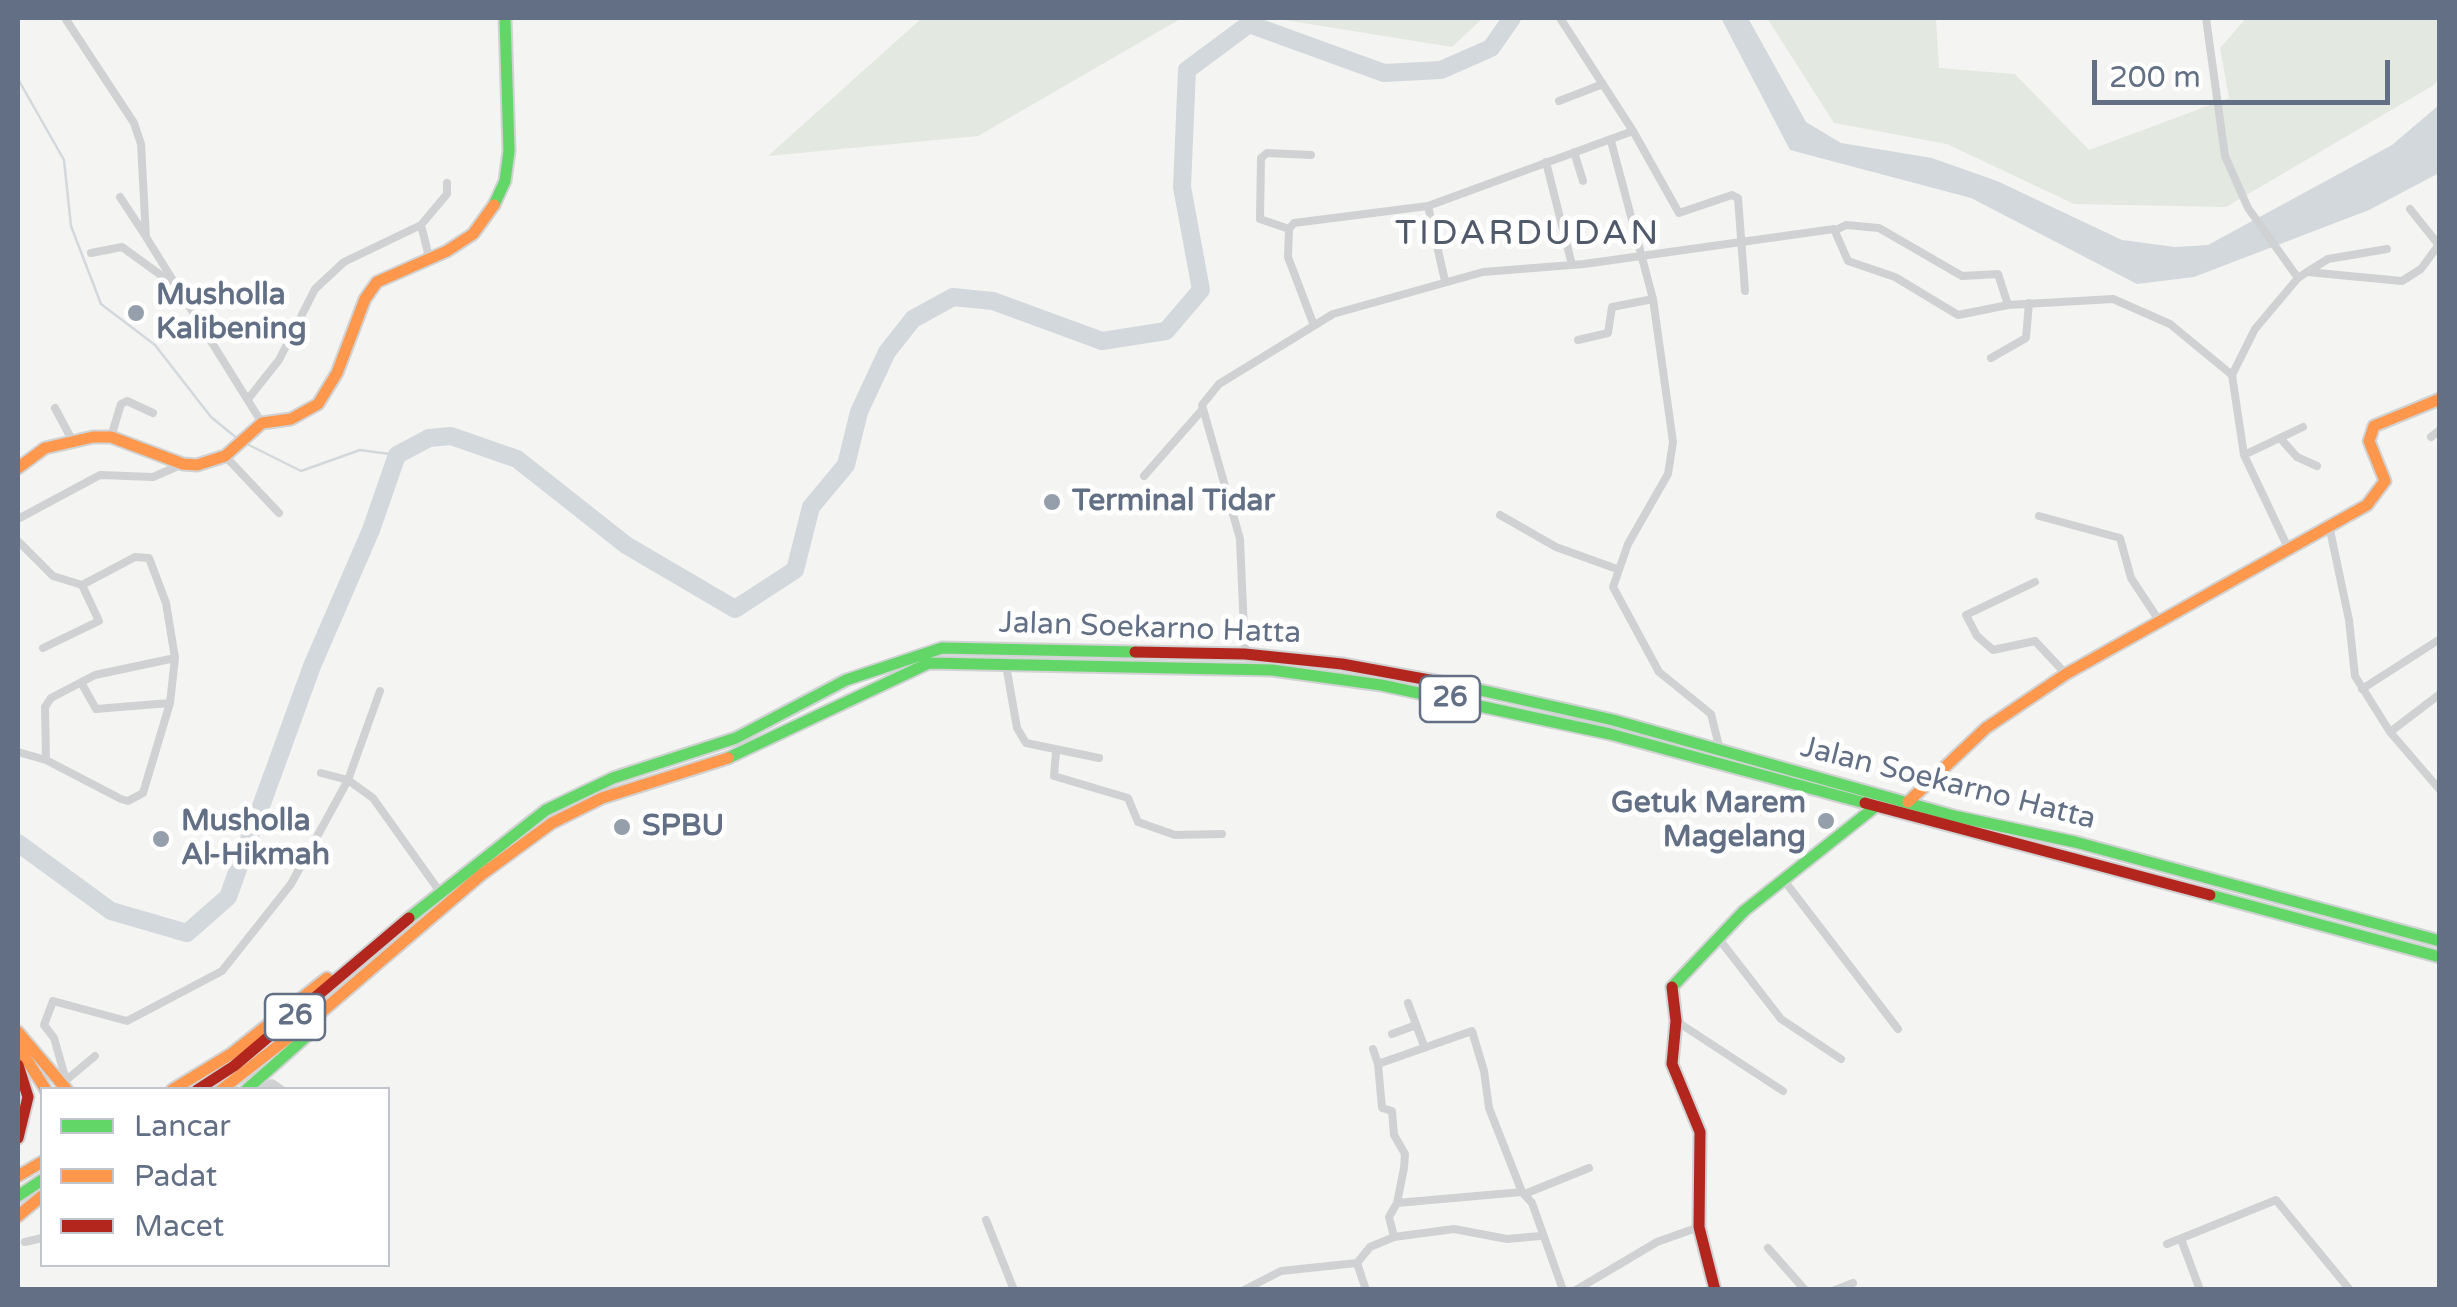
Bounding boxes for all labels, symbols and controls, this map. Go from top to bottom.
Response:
scale bar [2097,40,2394,102]
text: 200 m [2109,59,2201,96]
district label: TIDARDUDAN [1395,214,1661,256]
place label: Musholla Kalibening [156,278,307,348]
marker: Musholla Kalibening [125,302,147,324]
place label: Terminal Tidar [1072,484,1275,520]
marker: Terminal Tidar [1041,491,1063,513]
street label: Jalan Soekarno Hatta [998,606,1302,652]
road number: 26 [1420,676,1480,722]
street label: Jalan Soekarno Hatta [1797,730,2099,838]
place label: Getuk Marem Magelang [1611,786,1806,856]
place label: Musholla Al-Hikmah [181,804,330,874]
place label: SPBU [642,809,724,845]
marker: Getuk Marem Magelang [1815,810,1837,832]
marker: SPBU [611,816,633,838]
marker: Musholla Al-Hikmah [150,828,172,850]
road number: 26 [265,994,325,1040]
legend [40,1087,390,1267]
text: Lancar [134,1108,231,1145]
text: Padat [134,1158,217,1195]
text: Macet [134,1208,224,1245]

